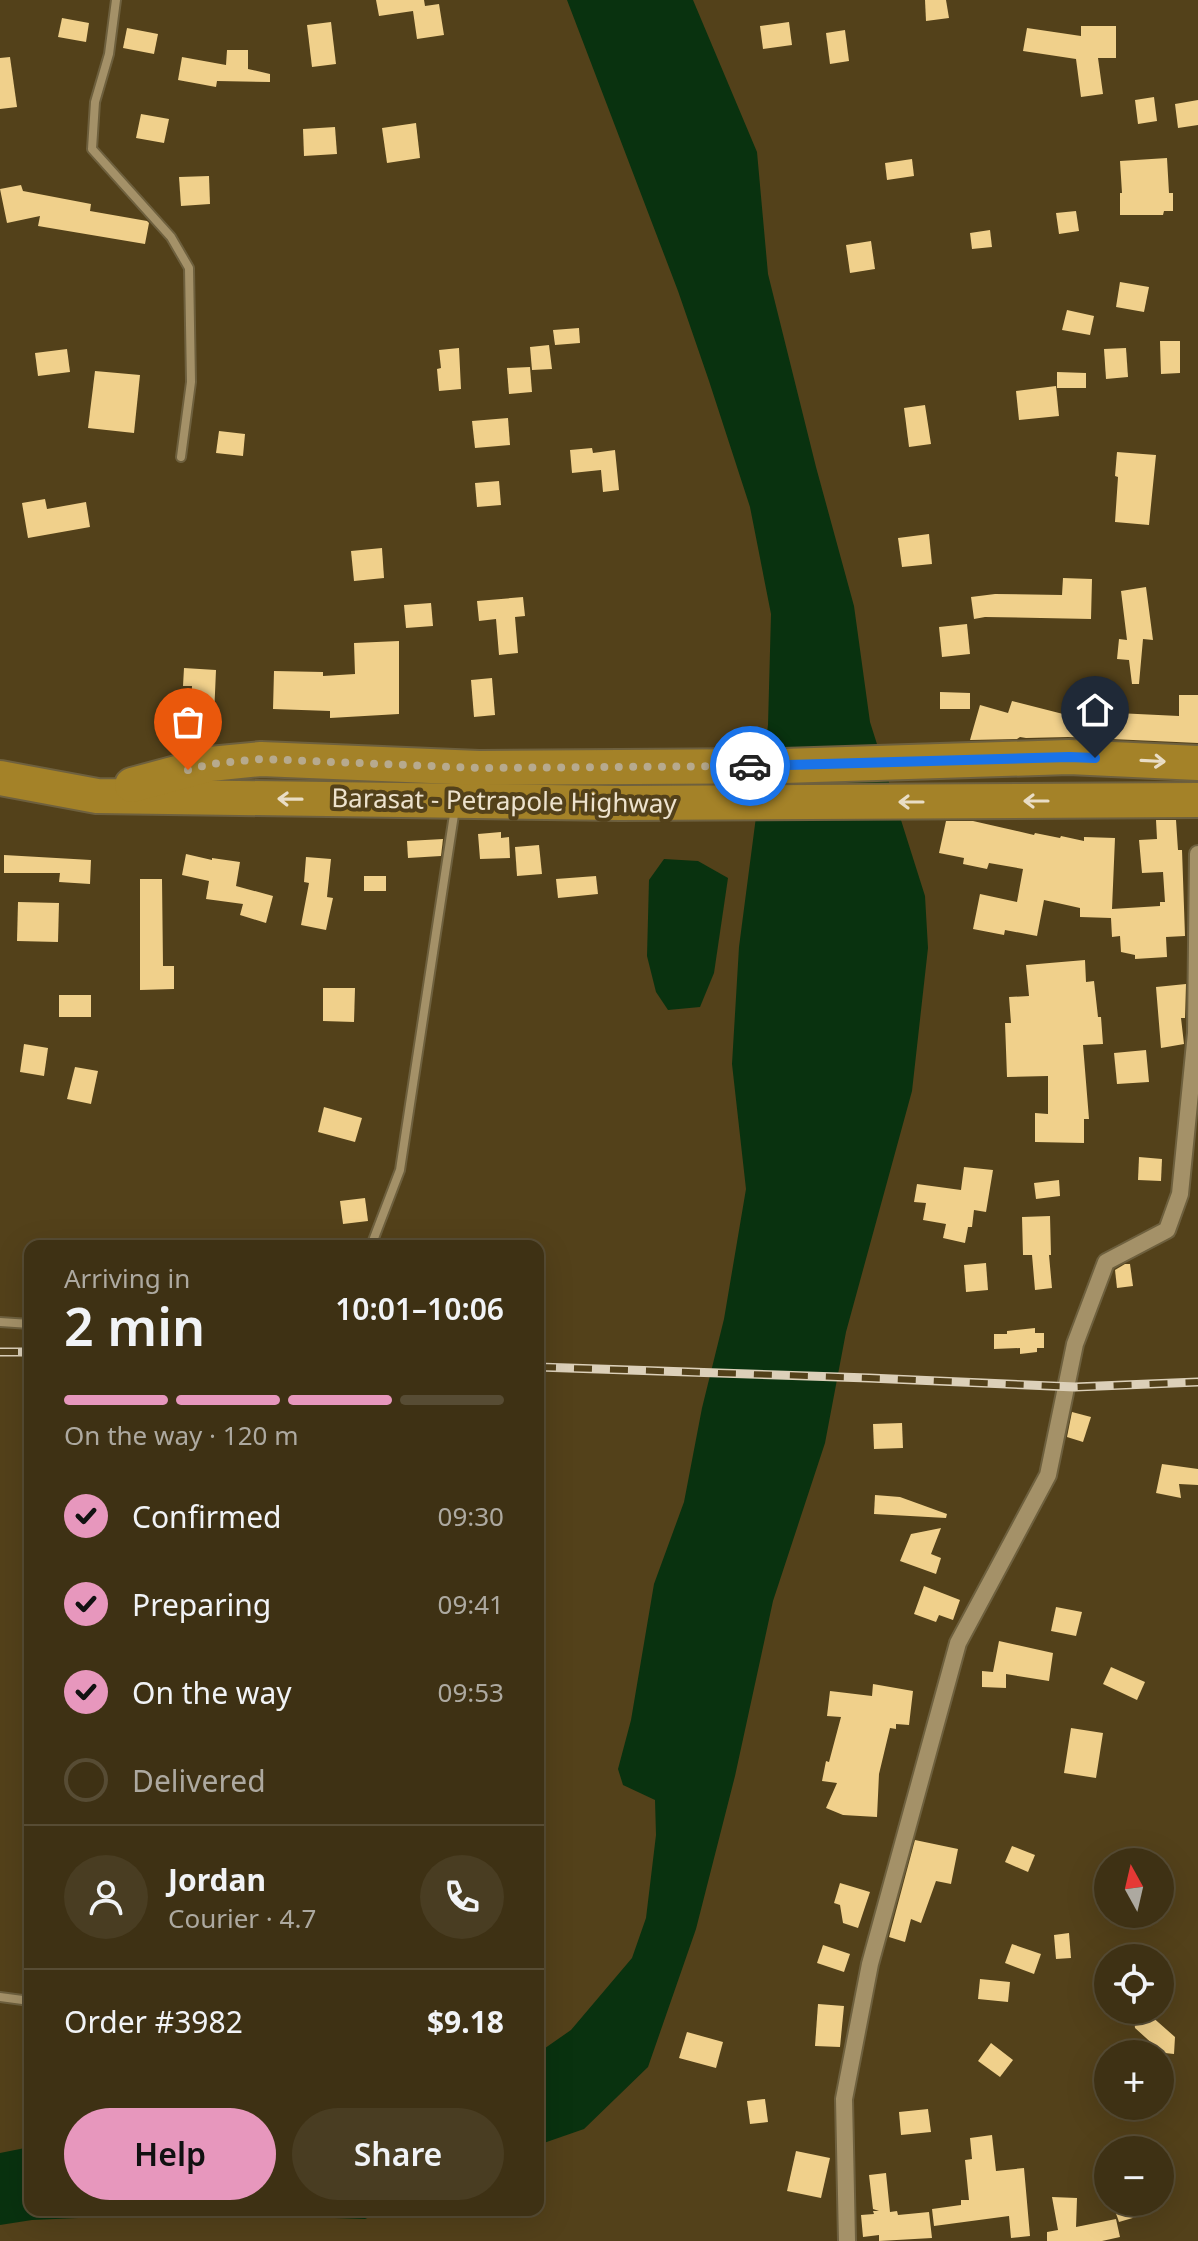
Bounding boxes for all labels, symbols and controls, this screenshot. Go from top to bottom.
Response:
pin [1061,676,1129,758]
pin [154,688,222,770]
icon: home [1073,688,1117,732]
icon: bag [166,700,210,744]
courier [710,726,790,806]
icon: car [728,744,772,788]
one-way arrow [1139,754,1166,769]
street label: Barasat - Petrapole Highway [331,779,678,821]
one-way arrow [277,791,304,807]
one-way arrow [898,794,925,810]
one-way arrow [1023,794,1050,809]
text: Arriving in [64,1260,190,1296]
text: 10:01–10:06 [335,1288,504,1329]
text: 2 min [64,1290,205,1361]
text: On the way · 120 m [64,1417,298,1453]
icon: check [64,1494,108,1538]
text: Confirmed [132,1496,282,1537]
text: 09:30 [438,1498,504,1534]
icon: check [64,1582,108,1626]
text: Preparing [132,1584,271,1625]
text: 09:41 [438,1586,504,1622]
icon: check [64,1670,108,1714]
text: On the way [132,1672,292,1713]
text: 09:53 [438,1674,504,1710]
text: Delivered [132,1760,266,1801]
north arrow [1094,1848,1174,1928]
map controls [1094,1848,1174,2216]
button: person [64,1855,148,1939]
button: phone [420,1855,504,1939]
text: Jordan [168,1859,266,1900]
text: Courier · 4.7 [168,1900,316,1936]
button: locate [1094,1944,1174,2024]
text: Order #3982 [64,2001,243,2042]
text: $9.18 [427,2001,504,2042]
button: + [1094,2040,1174,2120]
button: Help [64,2108,276,2200]
button: Share [292,2108,504,2200]
button: − [1094,2136,1174,2216]

